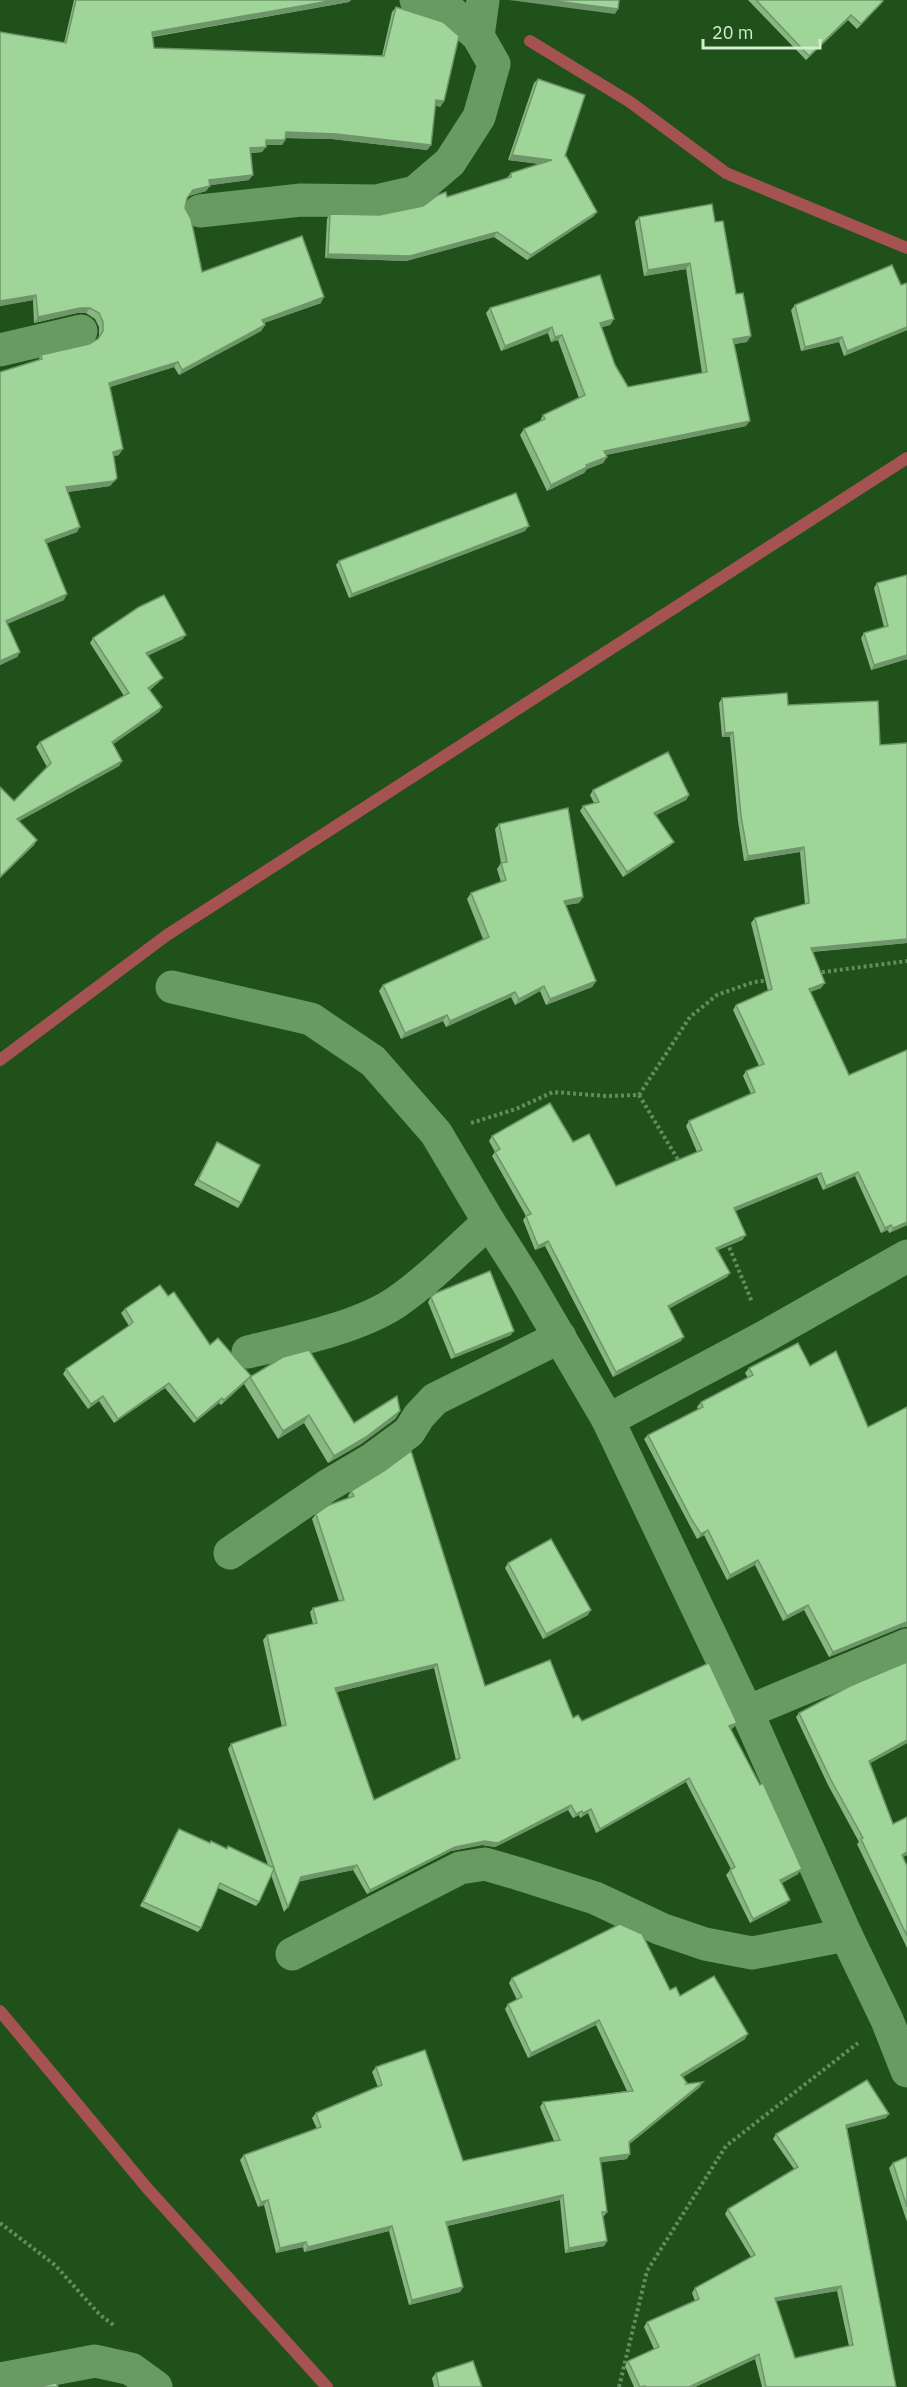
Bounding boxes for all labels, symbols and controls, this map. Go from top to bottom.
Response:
scale bar [703,12,820,50]
text: 20 m [712,21,754,44]

